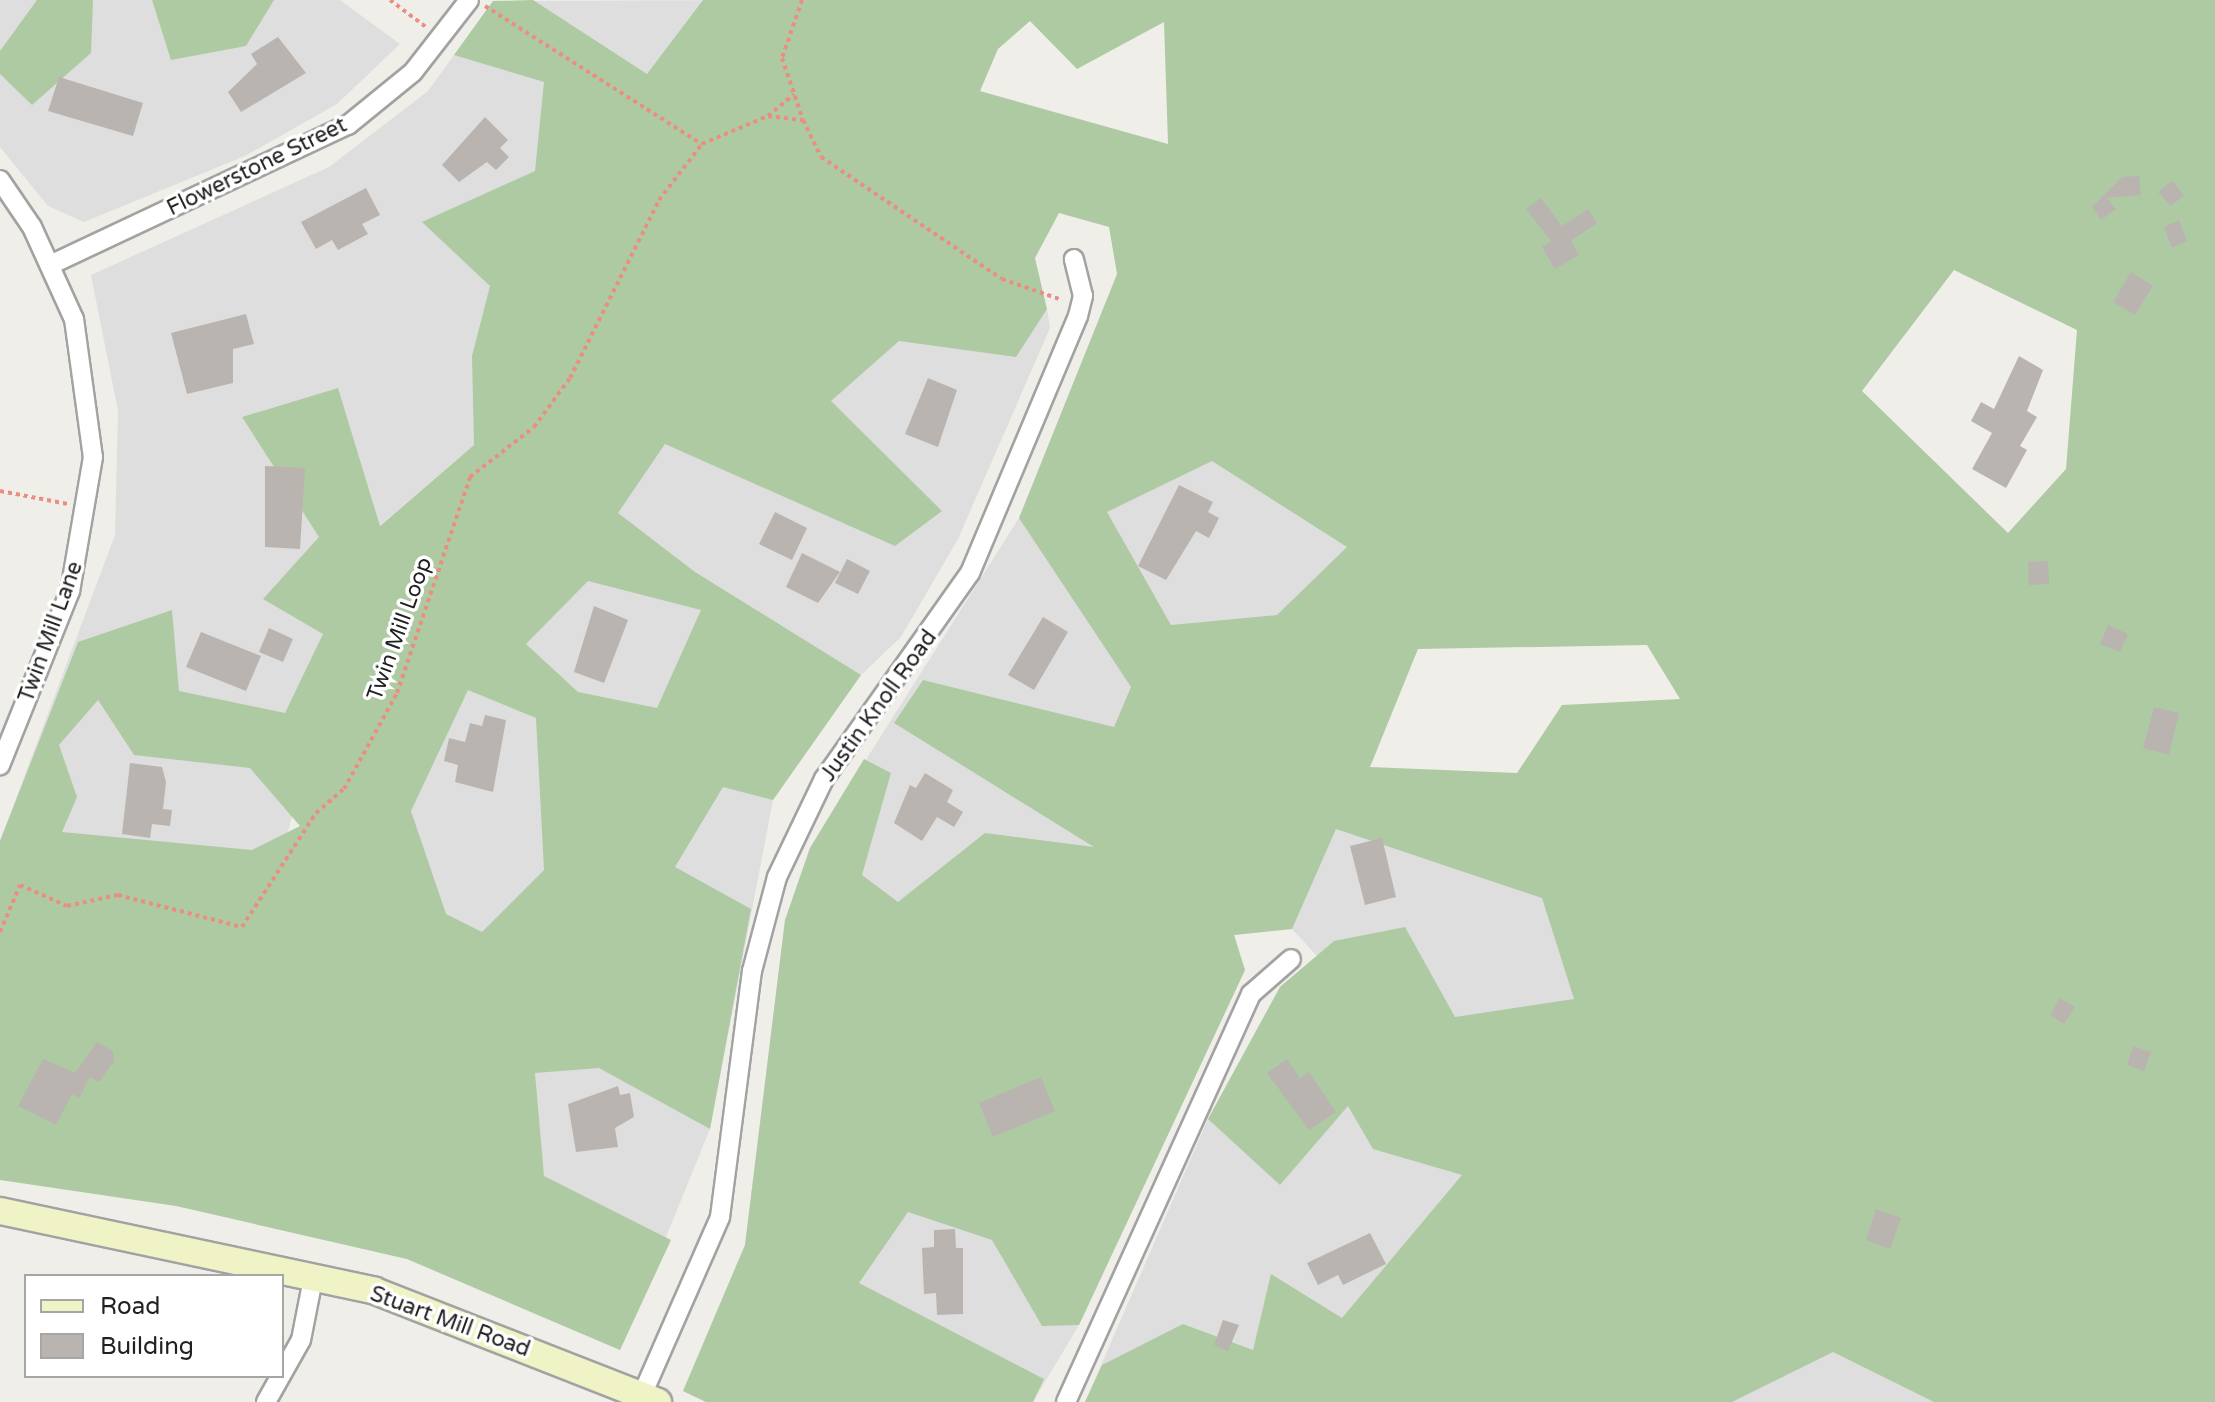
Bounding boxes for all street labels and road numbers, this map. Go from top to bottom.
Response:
street label: Flowerstone Street [163,112,351,222]
street label: Twin Mill Loop [362,554,438,704]
street label: Twin Mill Lane [13,558,89,706]
street label: Justin Knoll Road [815,625,943,787]
street label: Stuart Mill Road [366,1281,534,1363]

